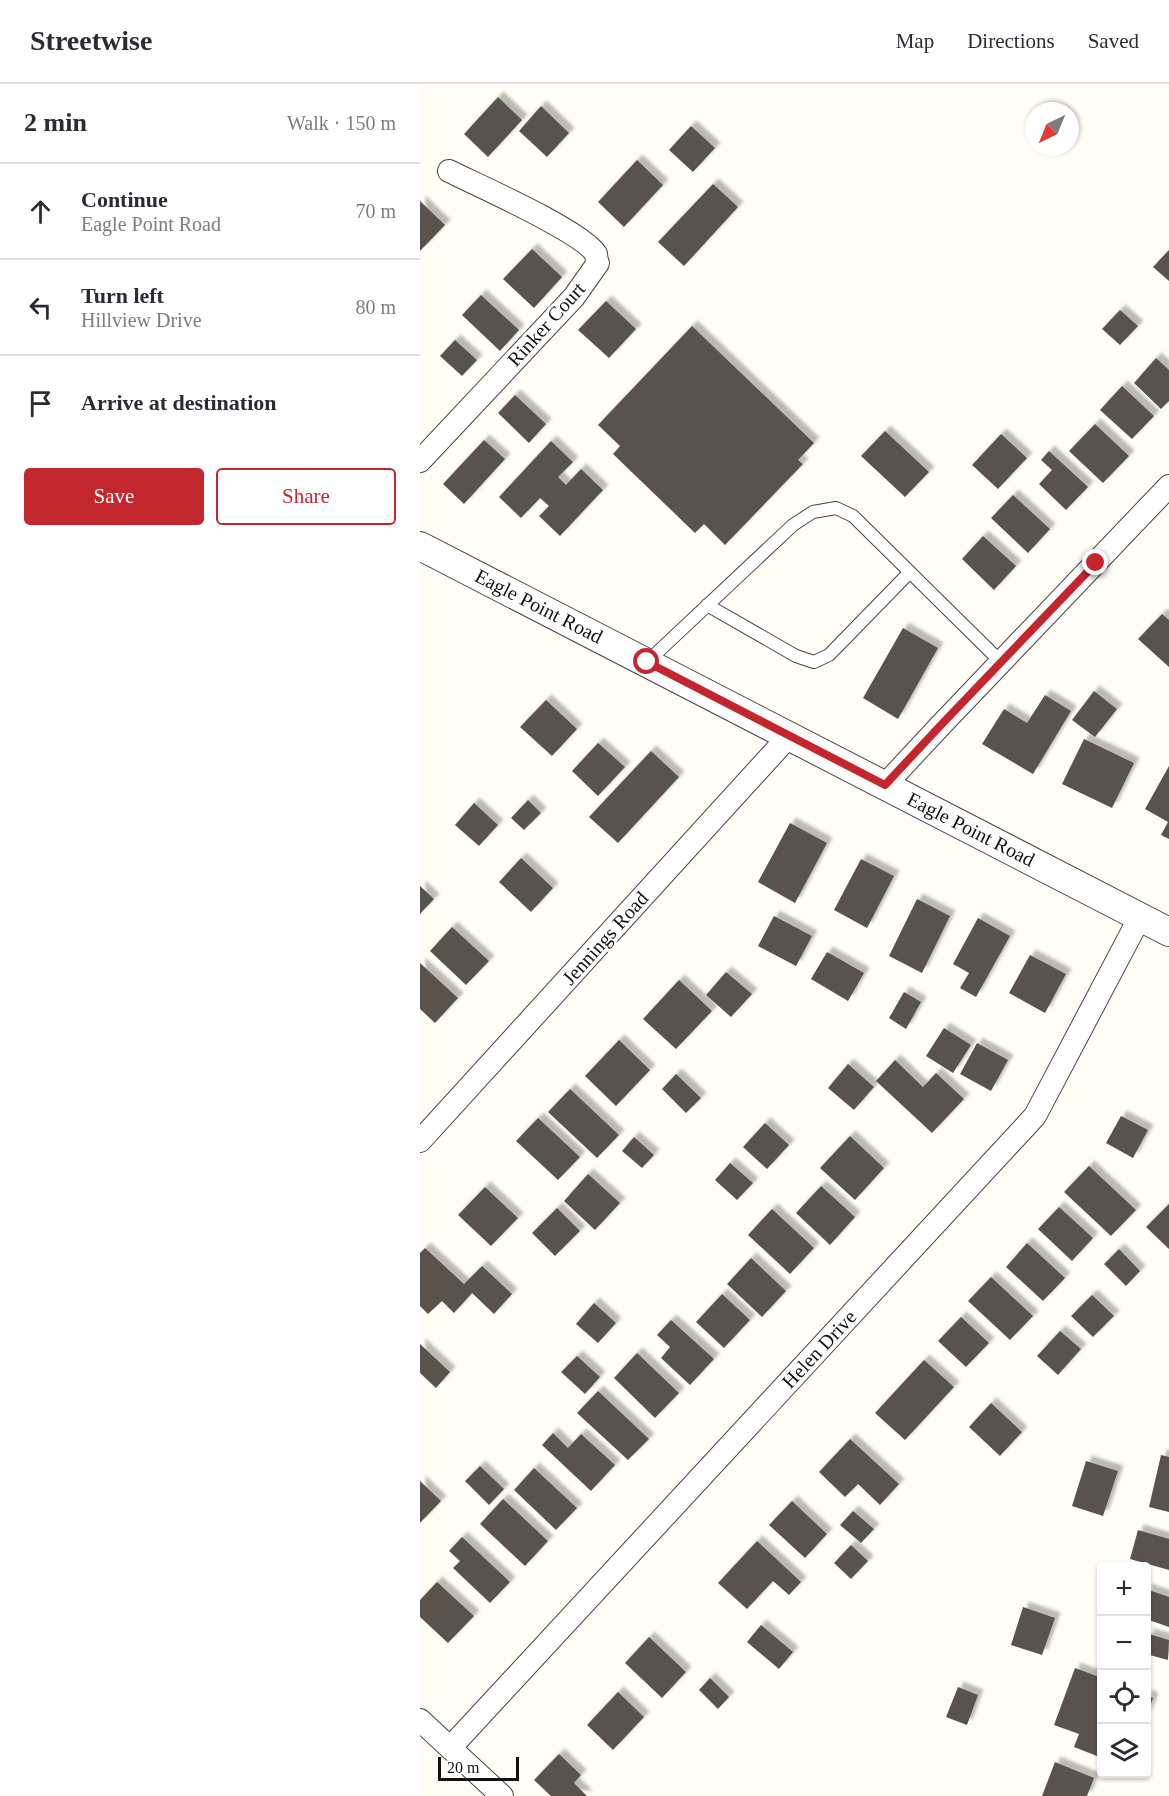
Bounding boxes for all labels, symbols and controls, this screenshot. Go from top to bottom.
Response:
text: Streetwise [30,25,152,56]
text: Map [896,29,934,53]
text: Directions [967,29,1055,53]
text: Saved [1088,29,1139,53]
north arrow [1025,102,1079,156]
text: 2 min [24,108,87,137]
text: Walk · 150 m [287,112,396,134]
text: Continue [81,187,168,212]
icon: ahead [24,195,57,228]
text: 70 m [355,200,396,222]
text: Eagle Point Road [81,213,221,235]
street label: Rinker Court [503,277,590,370]
text: Turn left [81,283,164,308]
icon: left [24,291,57,324]
text: 80 m [355,296,396,318]
text: Hillview Drive [81,309,202,331]
icon: arrive [24,387,57,420]
text: Arrive at destination [81,390,277,415]
button: Save [24,468,204,525]
button: Share [216,468,396,525]
route end [1082,549,1108,575]
street label: Eagle Point Road [471,564,606,648]
route start [633,648,659,674]
street label: Eagle Point Road [903,787,1038,871]
street label: Jennings Road [558,887,653,990]
street label: Helen Drive [777,1305,861,1392]
map controls [1097,1562,1151,1778]
button: + [1097,1562,1151,1616]
button: − [1097,1616,1151,1670]
button: locate [1097,1670,1151,1724]
button: layers [1097,1724,1151,1778]
scale bar [438,1754,519,1782]
text: 20 m [447,1759,479,1776]

